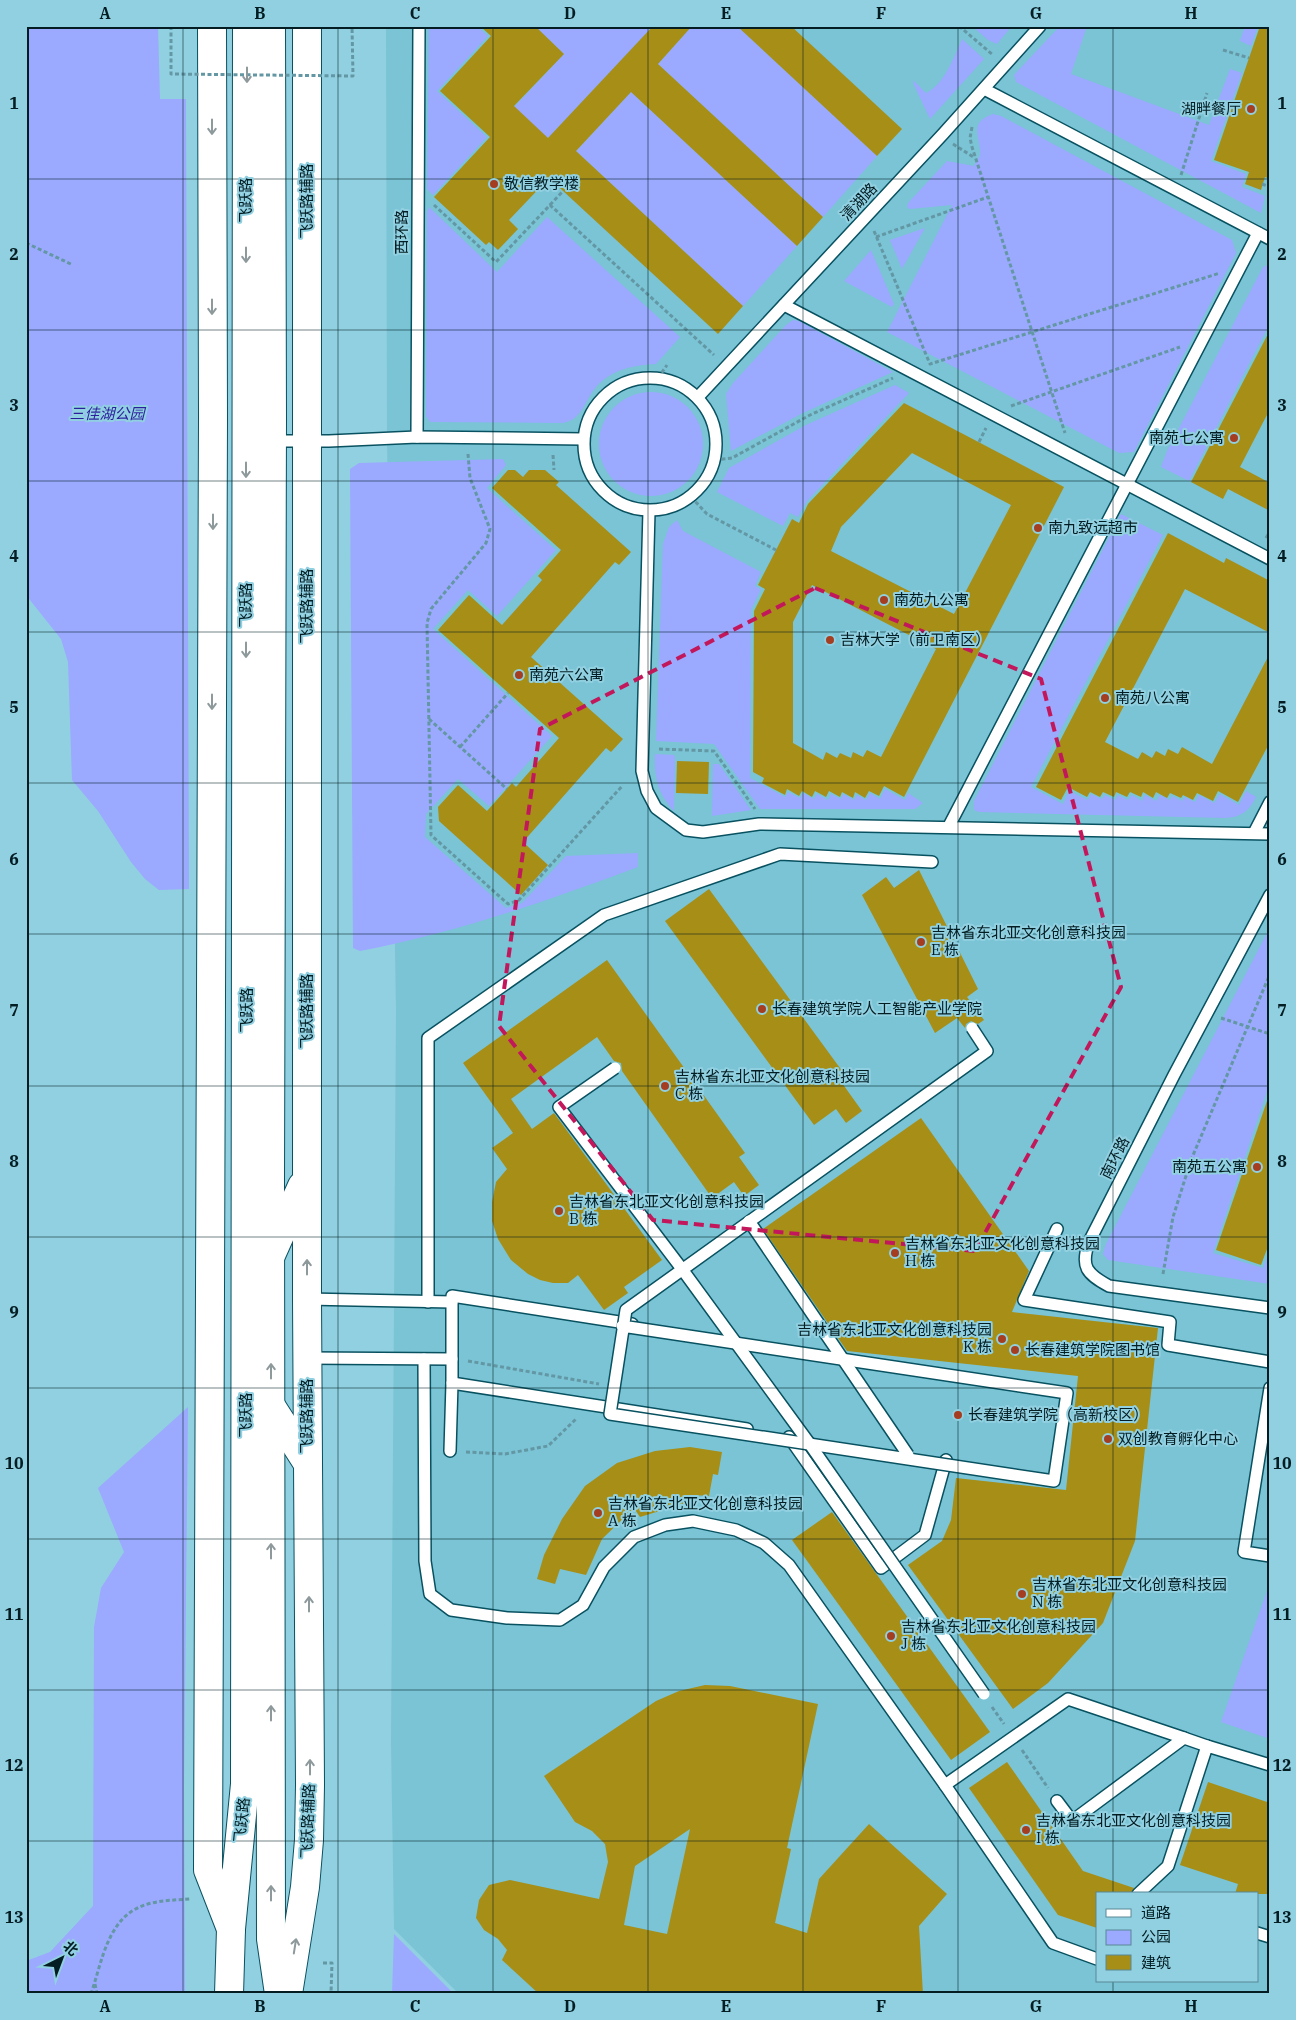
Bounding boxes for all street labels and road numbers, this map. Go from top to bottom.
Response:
street label: 飞跃路辅路 [297,163,316,239]
street label: 飞跃路 [236,177,255,223]
street label: 清湖路 [836,179,881,225]
street label: 西环路 [392,209,411,255]
street label: 飞跃路辅路 [297,568,316,644]
street label: 飞跃路 [236,582,255,628]
street label: 飞跃路辅路 [297,973,316,1049]
street label: 飞跃路 [237,987,256,1033]
street label: 南环路 [1096,1133,1133,1182]
street label: 飞跃路辅路 [297,1378,316,1454]
street label: 飞跃路 [236,1392,255,1438]
street label: 飞跃路辅路 [297,1783,318,1859]
street label: 飞跃路 [230,1797,253,1843]

